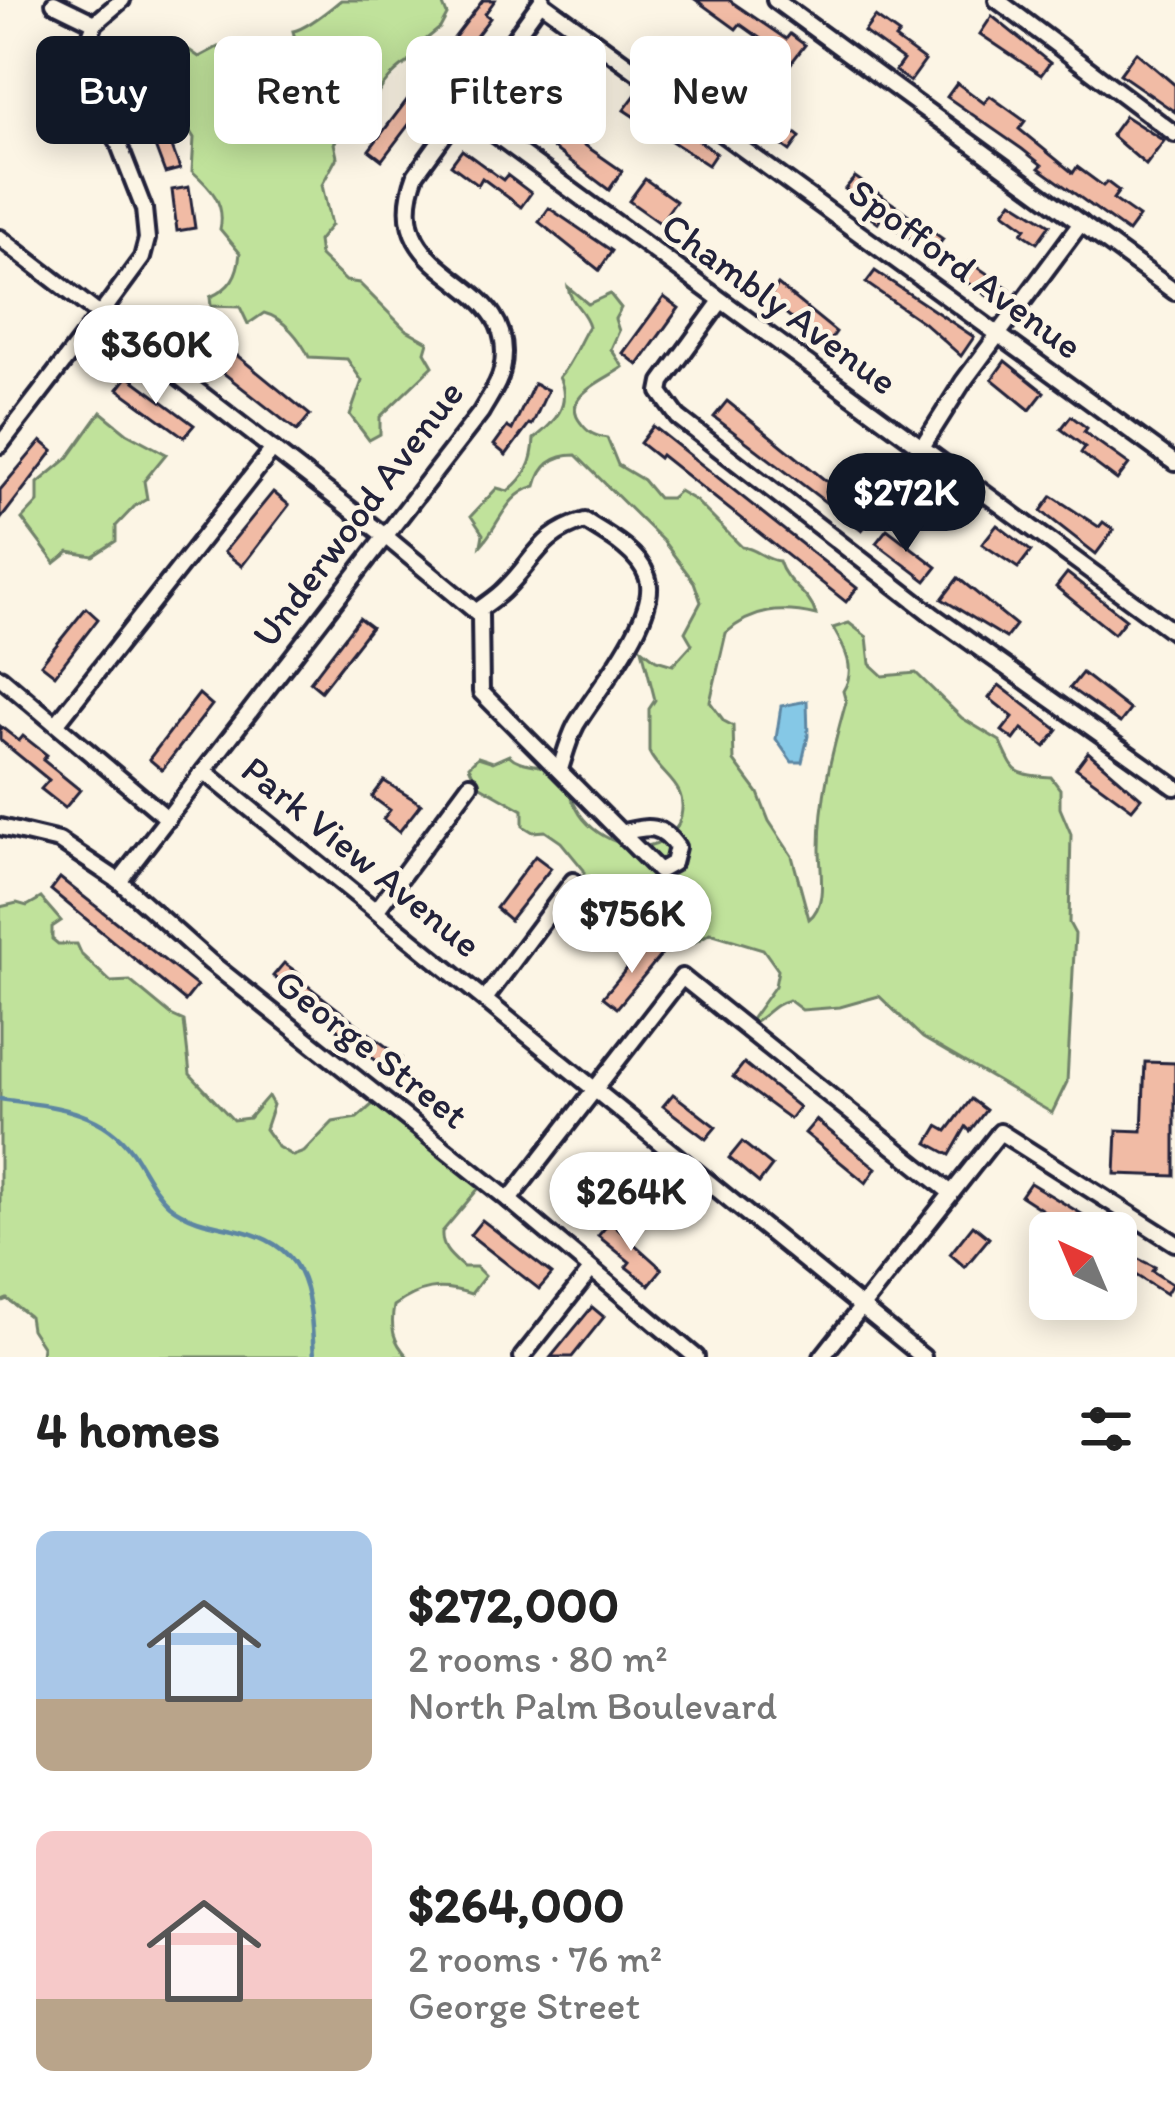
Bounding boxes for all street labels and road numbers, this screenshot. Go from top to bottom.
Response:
street label: Spofford Avenue [840,168,1092,369]
street label: Chambly Avenue [653,202,907,405]
street label: Underwood Avenue [242,370,473,656]
street label: Park View Avenue [232,745,491,967]
street label: George Street [266,958,478,1138]

